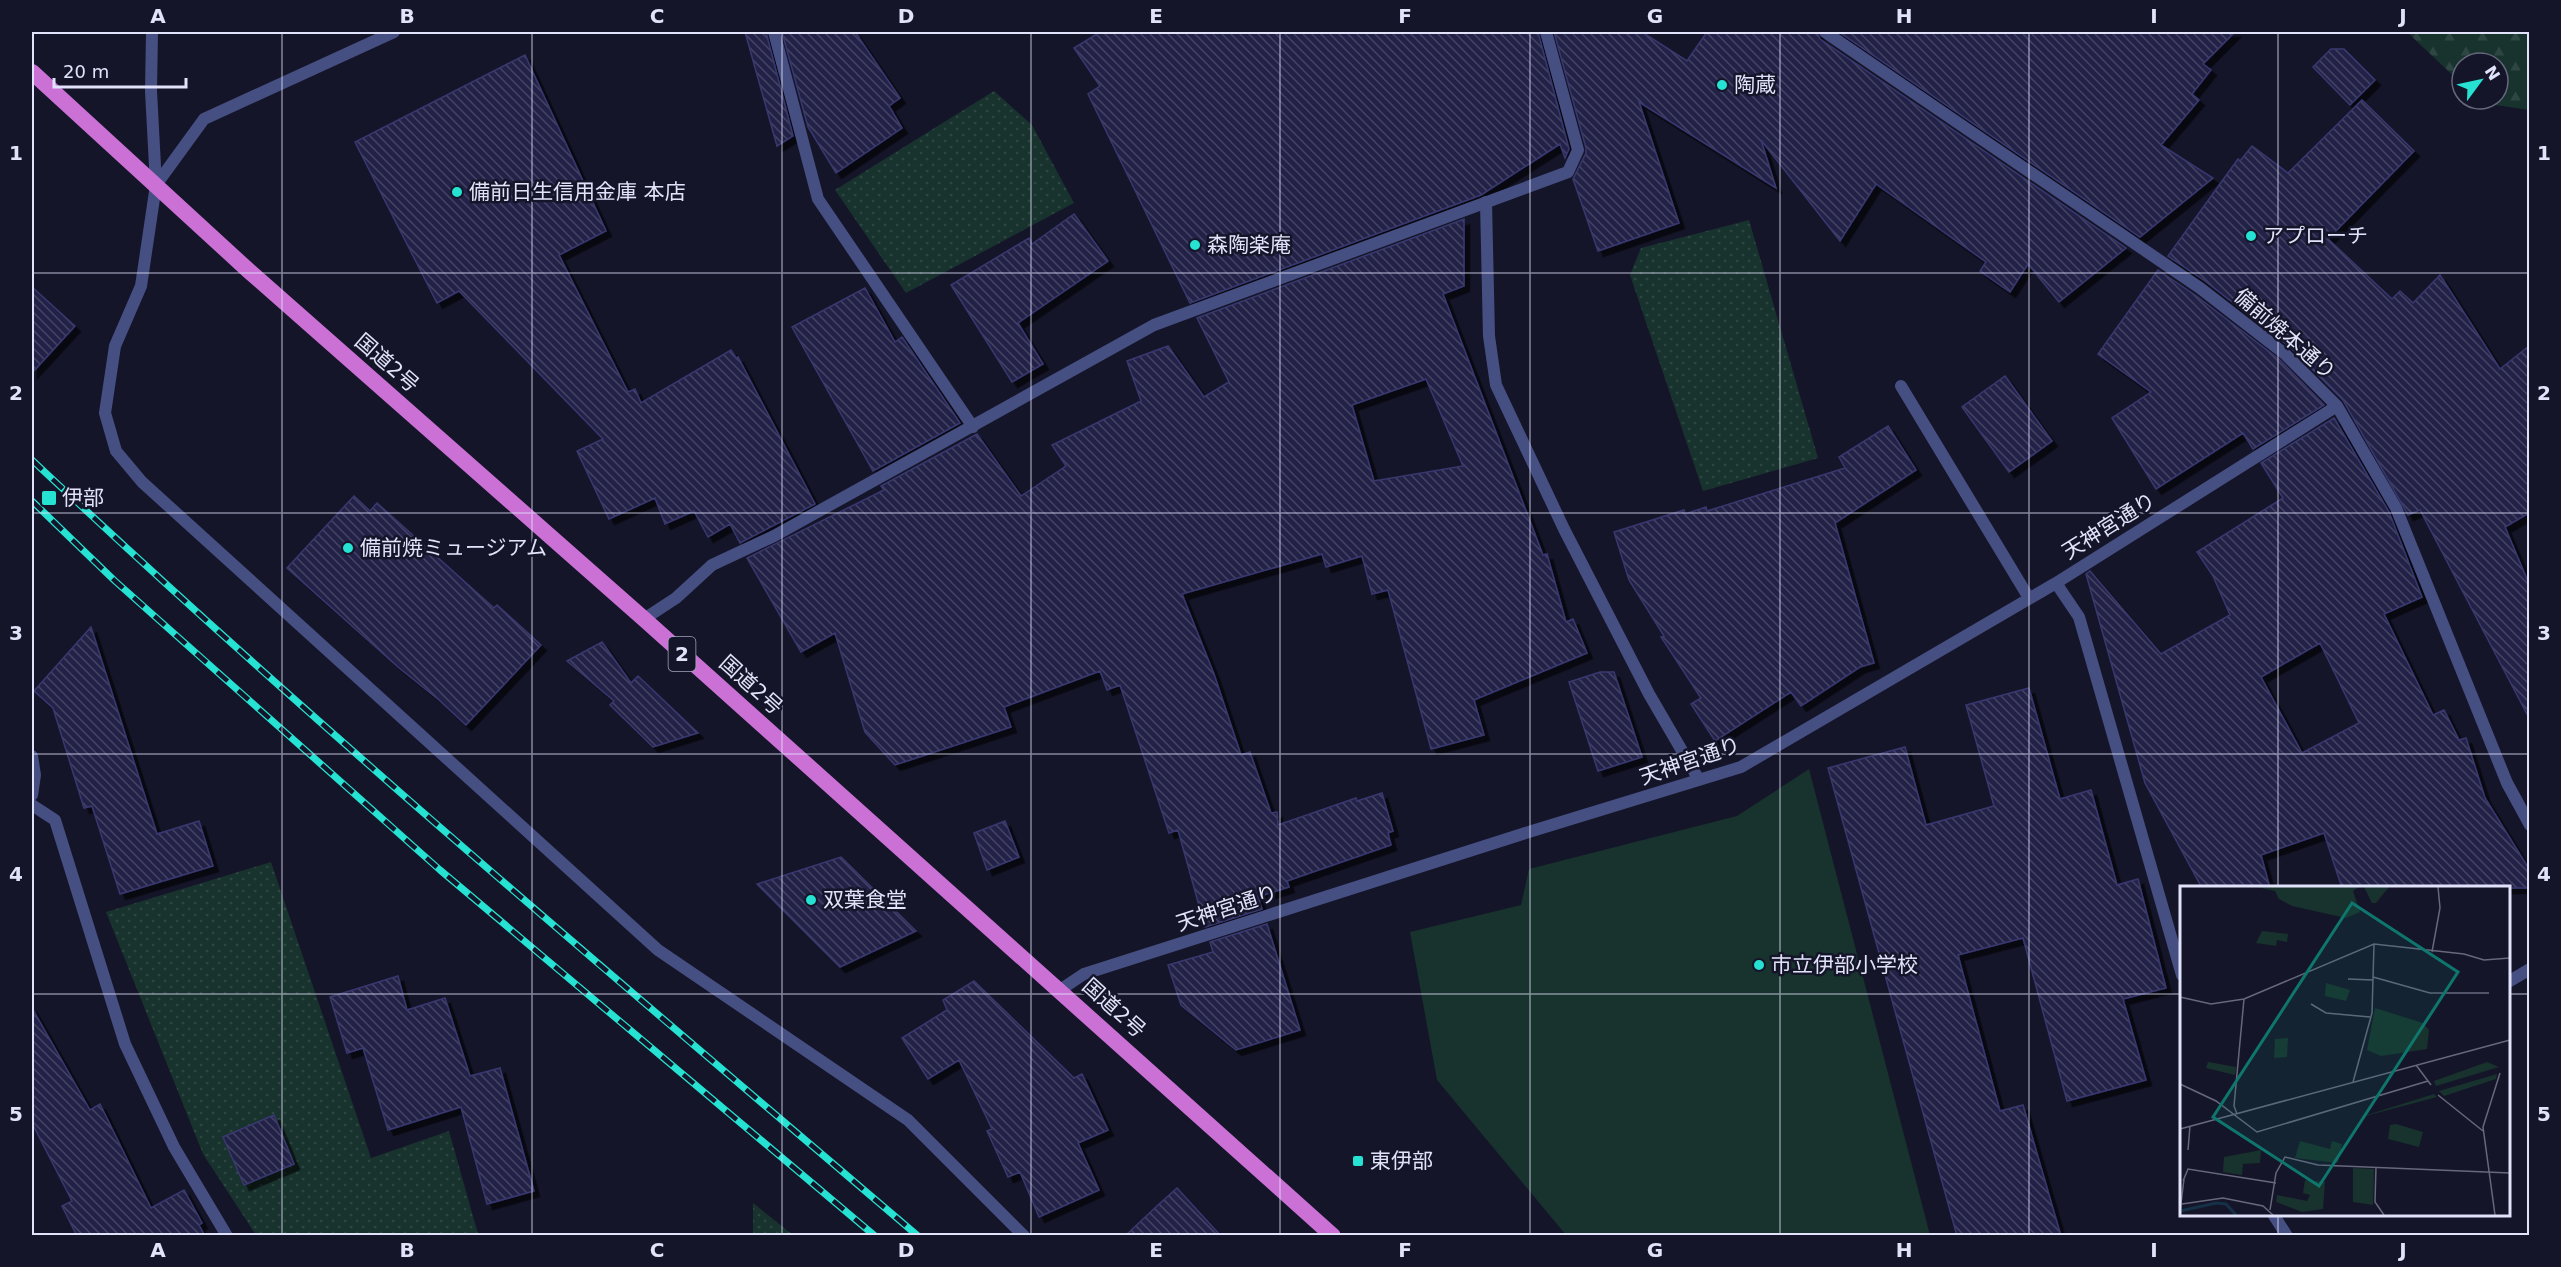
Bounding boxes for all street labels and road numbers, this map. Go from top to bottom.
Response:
street label: 備前焼本通り [2230,284,2340,384]
street label: 国道2号 [350,329,424,397]
street label: 天神宮通り [2058,488,2160,564]
road number: 2 [668,637,696,671]
street label: 国道2号 [715,651,787,719]
street label: 天神宮通り [1636,733,1744,789]
street label: 天神宮通り [1173,880,1281,936]
street label: 国道2号 [1078,974,1150,1042]

